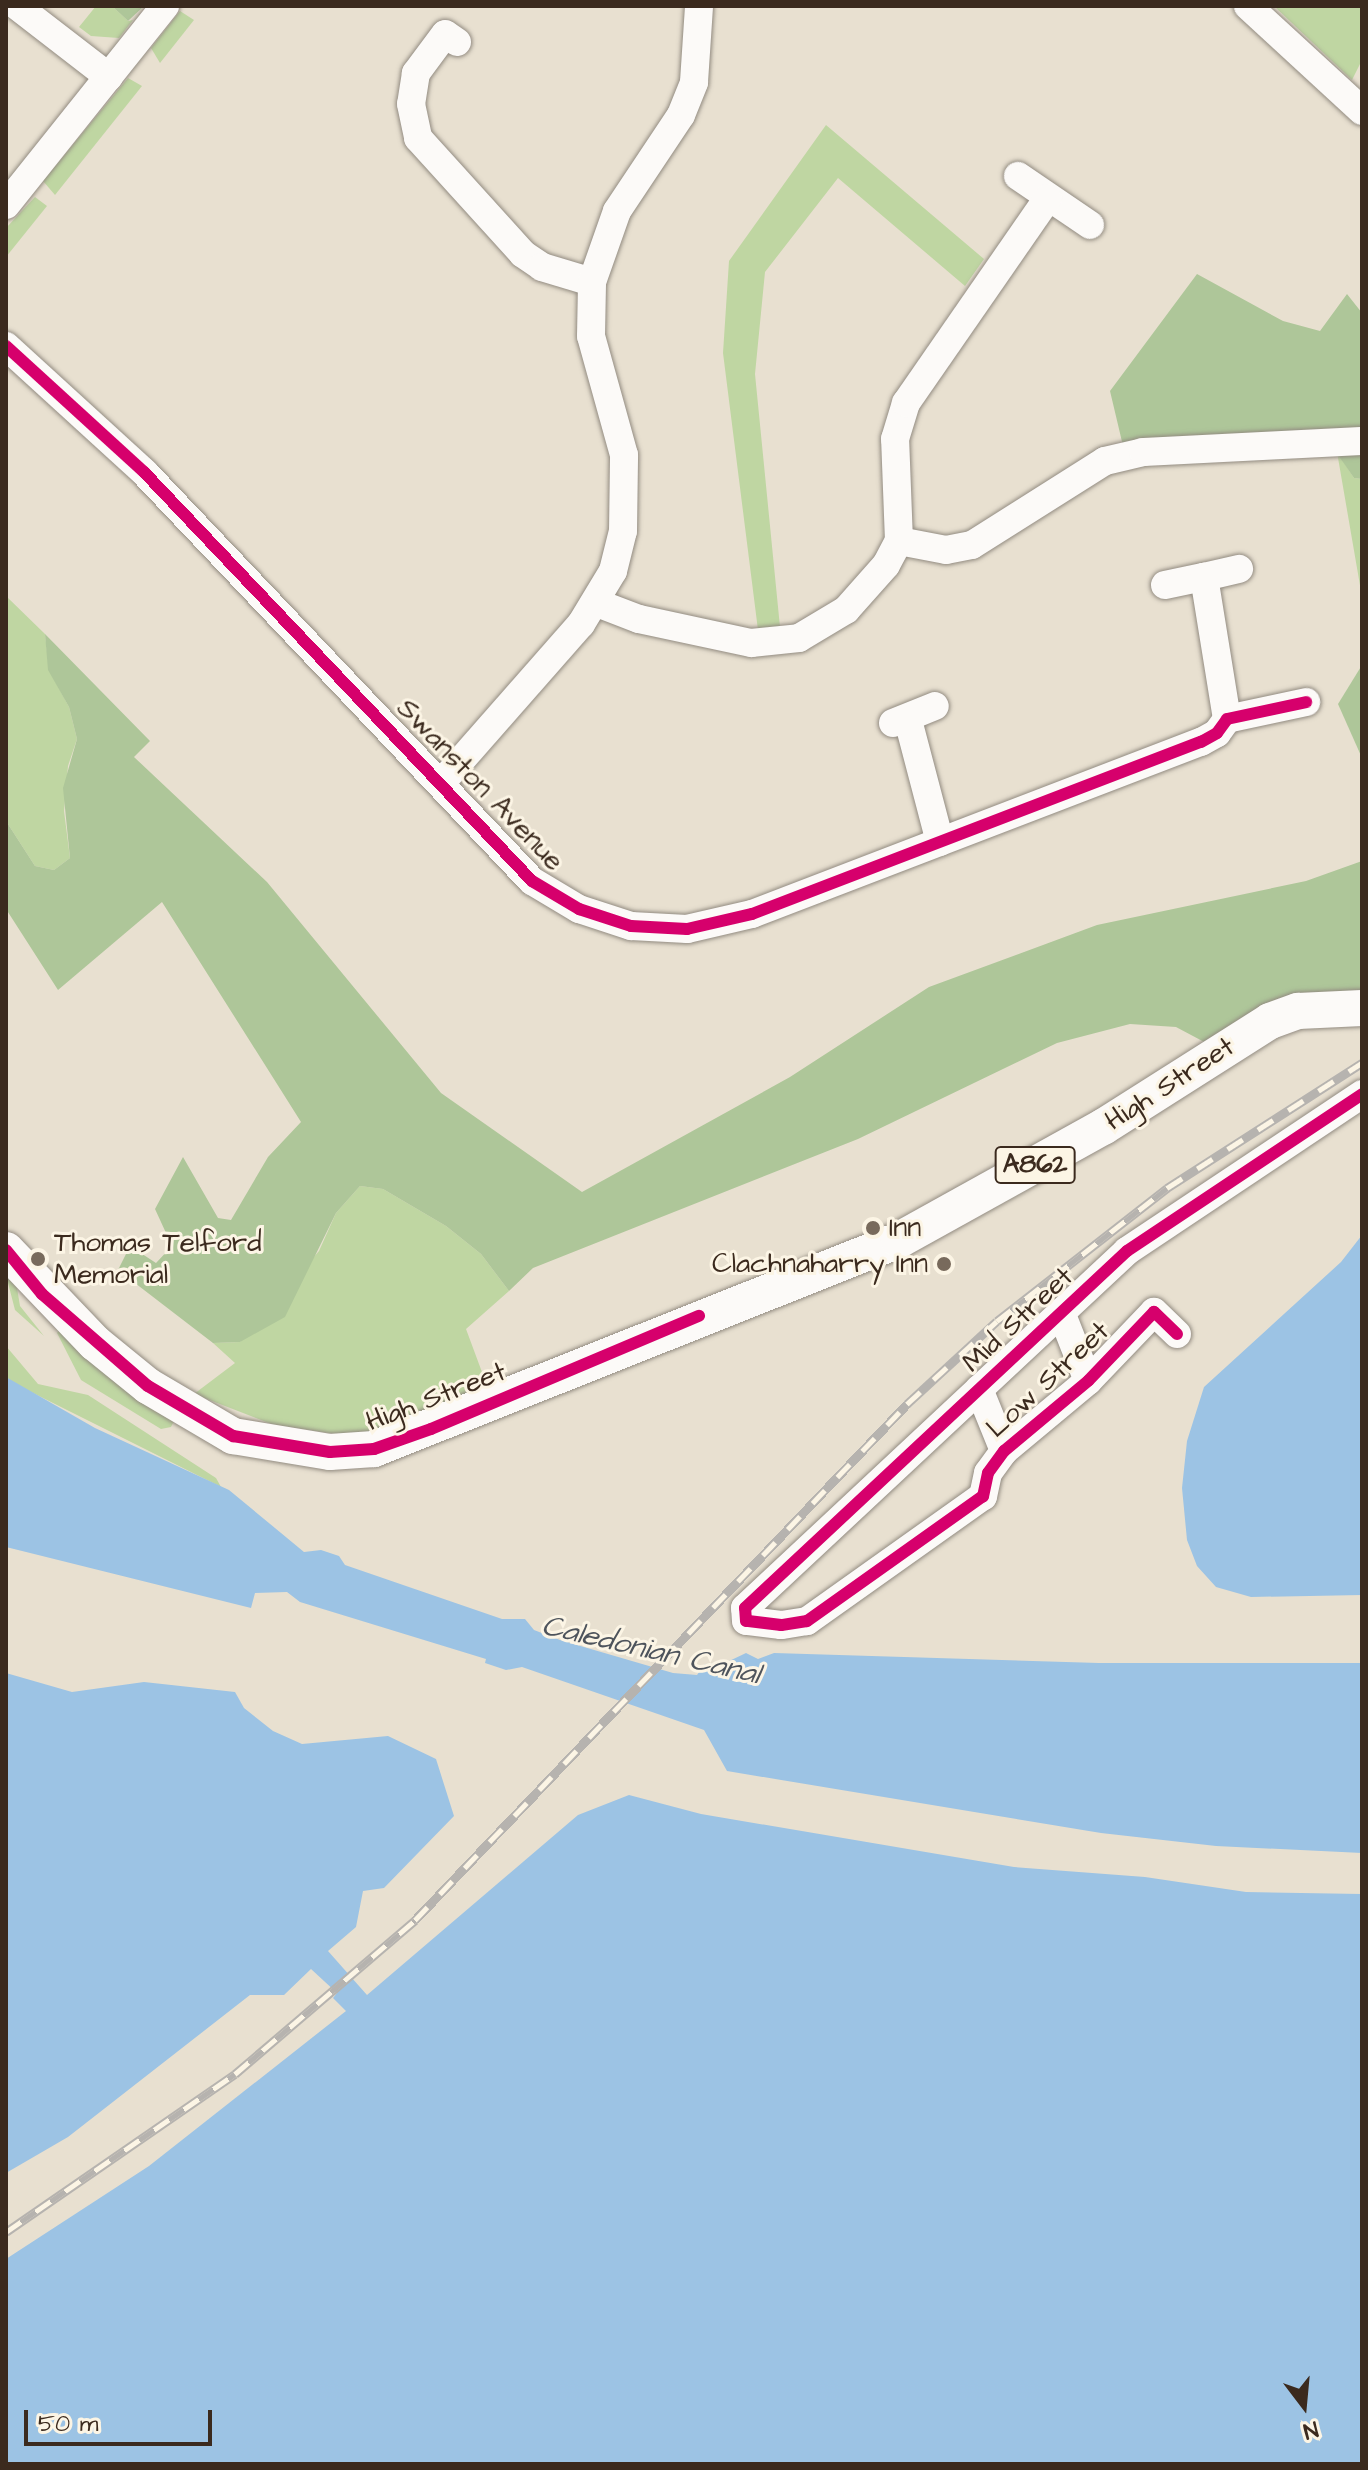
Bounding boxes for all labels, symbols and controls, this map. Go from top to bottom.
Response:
street label: Swanston Avenue [389,692,571,878]
street label: High Street [1099,1030,1241,1138]
road number: A862 [993,1143,1077,1187]
place label: Inn [889,1211,921,1245]
marker: Inn [864,1219,882,1237]
place label: Thomas Telford Memorial [54,1226,262,1292]
place label: Clachnaharry Inn [712,1247,928,1281]
marker: Thomas Telford Memorial [29,1250,47,1268]
marker: Clachnaharry Inn [935,1255,953,1273]
street label: Mid Street [956,1260,1080,1380]
street label: Low Street [980,1315,1116,1445]
street label: High Street [361,1355,511,1439]
water label: Caledonian Canal [538,1607,764,1693]
north arrow [1264,2366,1344,2446]
scale bar [28,2394,216,2444]
text: 50 m [38,2407,98,2441]
text: N [1300,2413,1322,2446]

